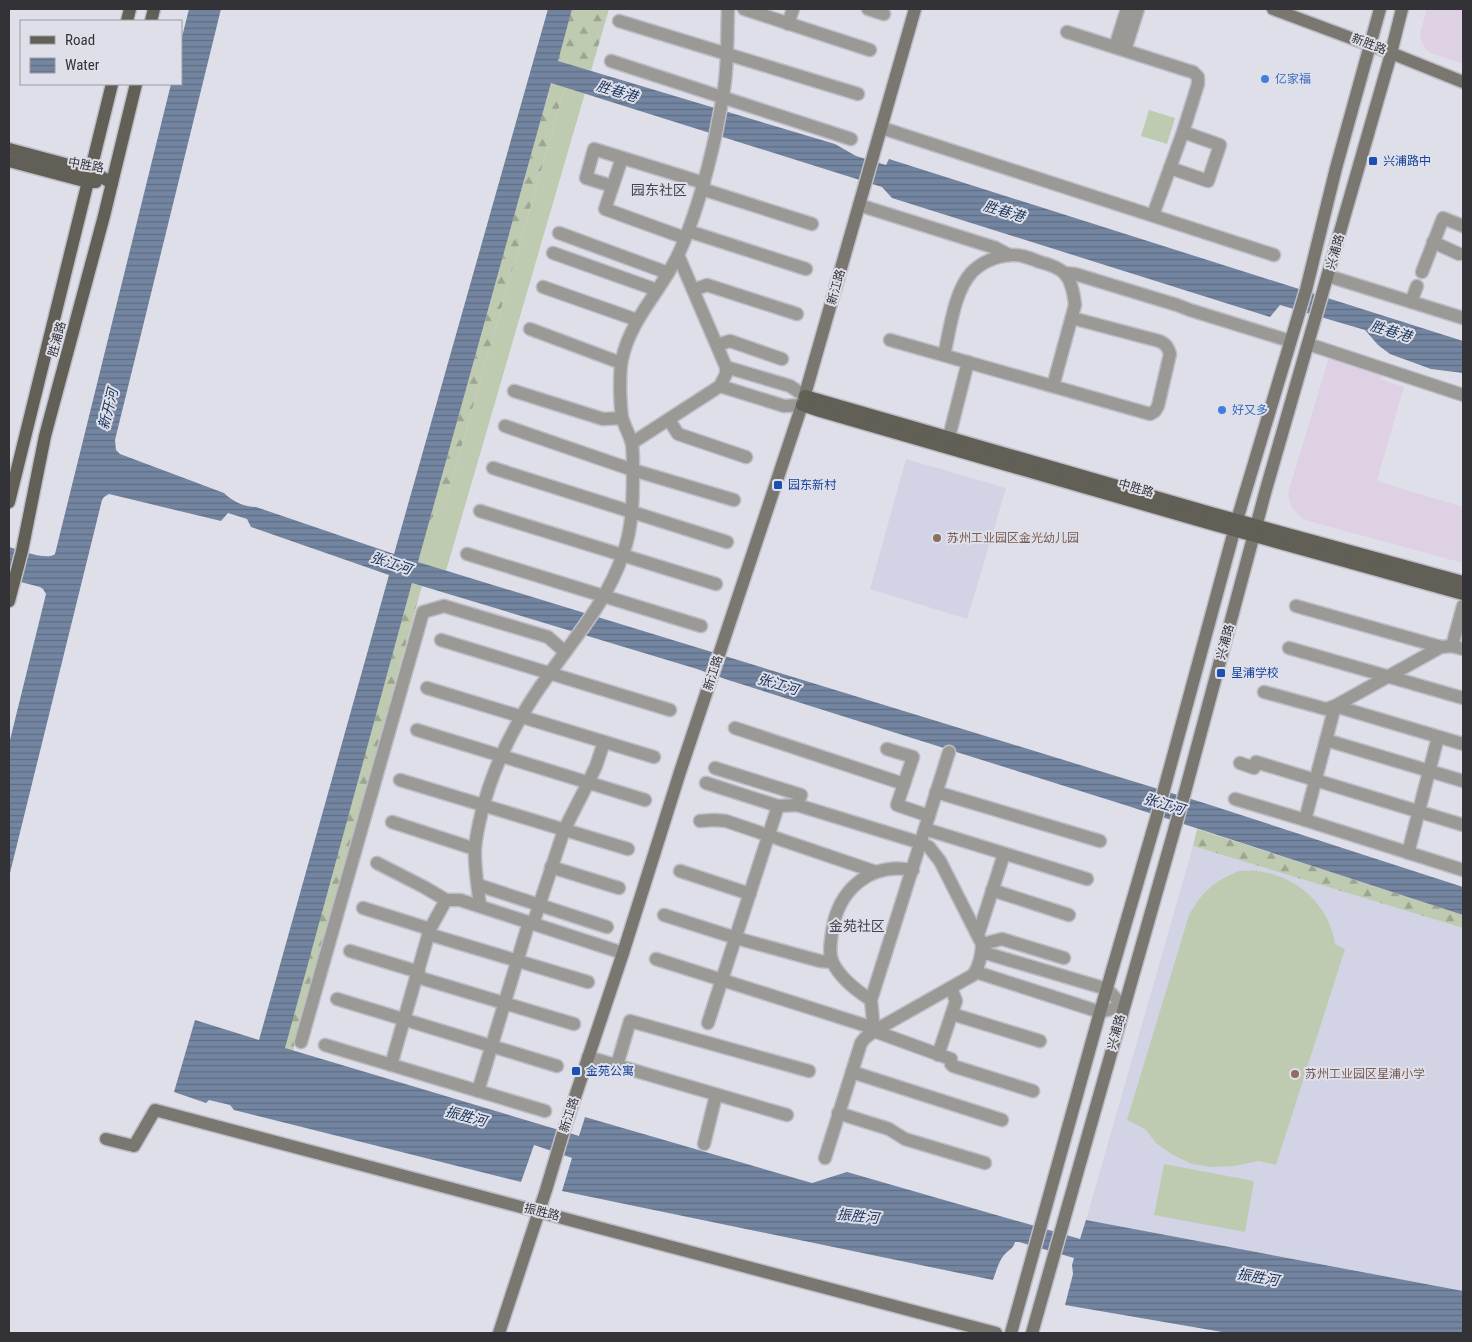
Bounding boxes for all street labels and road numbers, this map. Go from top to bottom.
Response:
street label: 新胜路 [1350,31,1388,57]
street label: 中胜路 [67,155,105,175]
street label: 兴浦路 [1323,233,1347,271]
street label: 新江路 [824,268,848,306]
street label: 胜浦路 [46,320,68,358]
street label: 中胜路 [1117,476,1155,500]
street label: 兴浦路 [1214,623,1236,661]
street label: 新江路 [701,654,725,692]
street label: 兴浦路 [1105,1013,1127,1051]
street label: 新江路 [557,1096,581,1134]
street label: 振胜路 [523,1201,561,1223]

